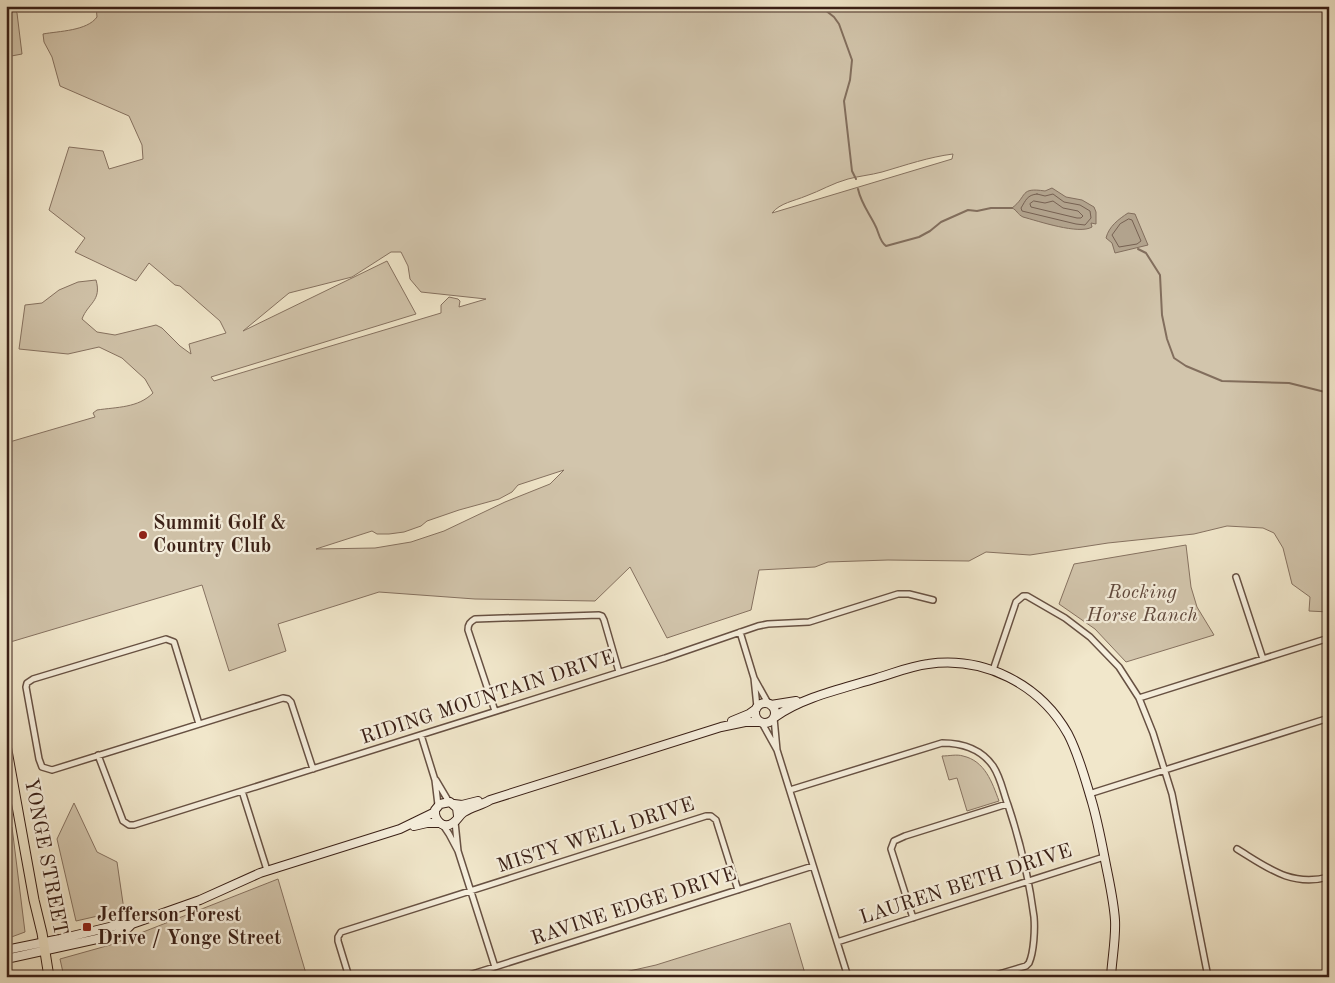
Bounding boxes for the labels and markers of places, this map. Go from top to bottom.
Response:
place label: Summit Golf & Country Club [153,514,286,557]
marker: Summit Golf & Country Club [137,529,149,541]
place label: Jefferson Forest Drive / Yonge Street [97,906,282,949]
marker: Jefferson Forest Drive / Yonge Street [81,921,93,933]

